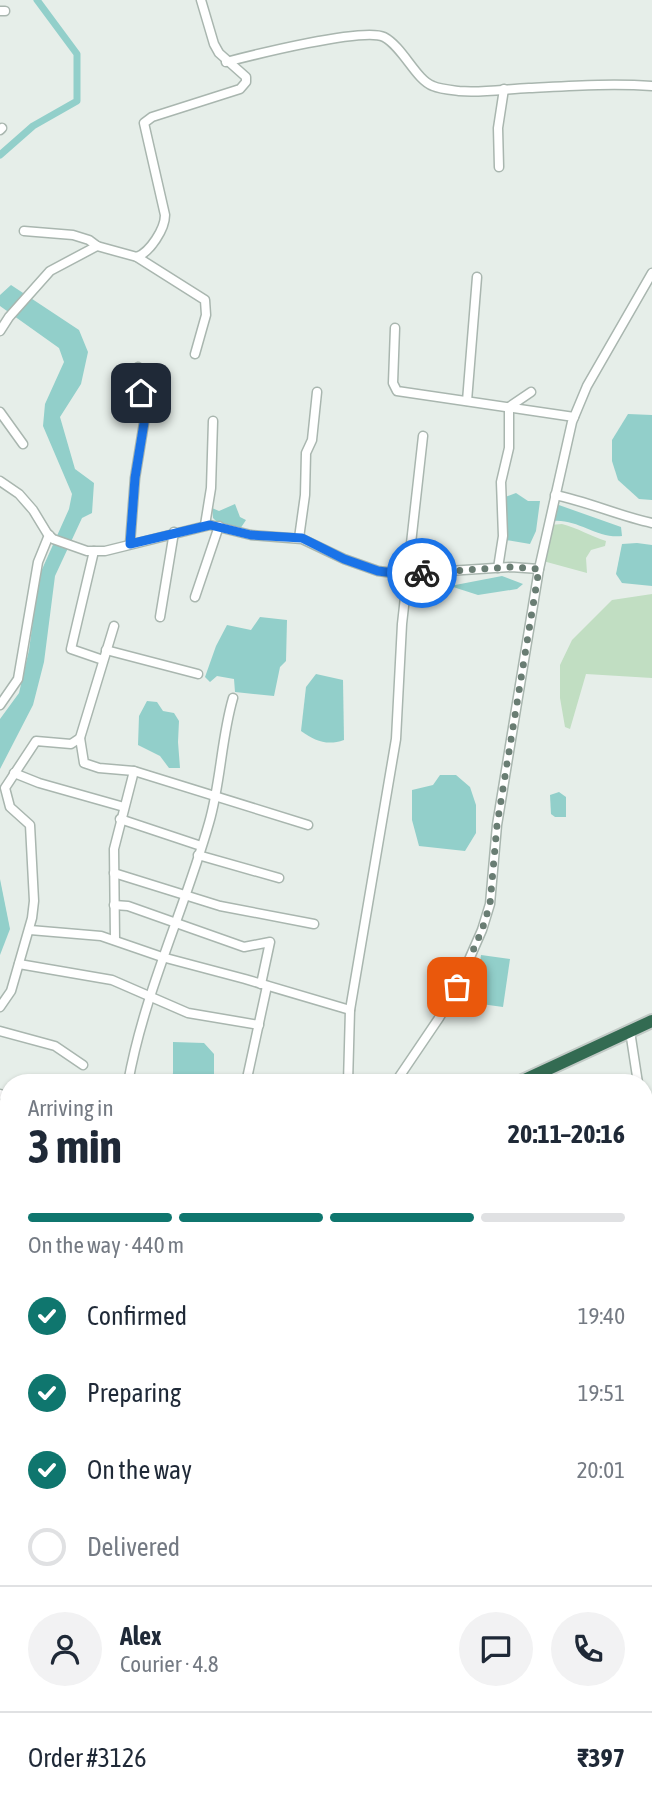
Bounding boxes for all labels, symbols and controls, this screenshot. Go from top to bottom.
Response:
pin [111,363,171,423]
icon: home [122,374,160,412]
courier [387,538,457,608]
icon: bike [403,554,441,592]
pin [427,957,487,1017]
icon: bag [438,968,476,1006]
text: Arriving in [28,1095,114,1121]
text: 20:11–20:16 [508,1119,625,1149]
text: 3 min [28,1120,122,1173]
text: On the way · 440 m [28,1232,184,1258]
icon: check [28,1297,66,1335]
text: Confirmed [87,1301,187,1331]
text: 19:40 [578,1303,625,1329]
icon: check [28,1374,66,1412]
text: Preparing [87,1378,181,1408]
text: 19:51 [578,1380,625,1406]
icon: check [28,1451,66,1489]
text: On the way [87,1455,192,1485]
text: 20:01 [577,1457,625,1483]
text: Delivered [87,1532,180,1562]
button: person [28,1612,102,1686]
button: chat [459,1612,533,1686]
button: phone [551,1612,625,1686]
text: Alex [120,1621,161,1651]
text: Courier · 4.8 [120,1651,219,1677]
text: Order #3126 [28,1743,147,1773]
text: ₹397 [577,1743,625,1773]

